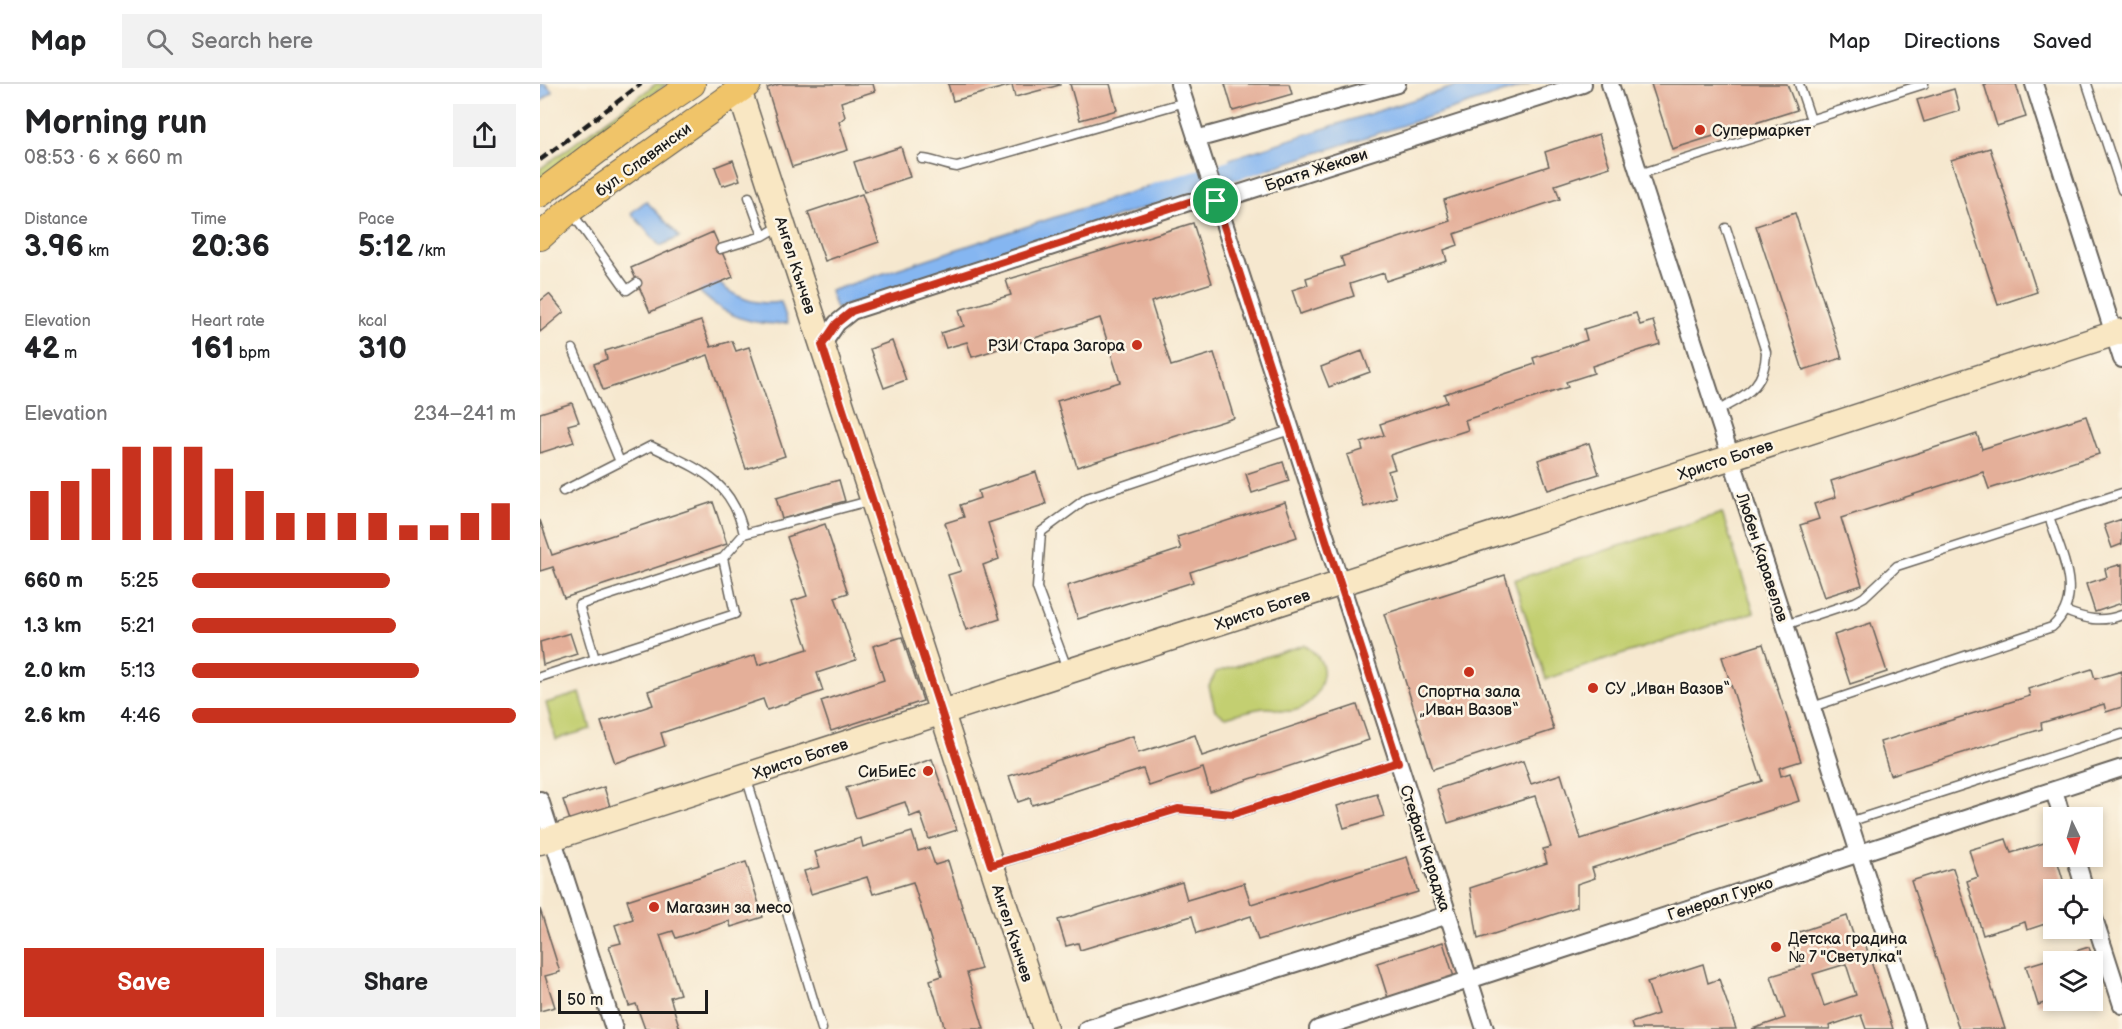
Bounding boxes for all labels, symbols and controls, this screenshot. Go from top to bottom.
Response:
search box [122,14,542,68]
text: Map [30,25,86,58]
icon: search [143,25,176,58]
text: Search here [191,28,313,55]
text: Map [1828,29,1871,54]
text: Directions [1904,29,2000,54]
text: Saved [2033,29,2092,54]
text: Morning run [24,103,207,143]
button: share [453,104,516,167]
street label: бул. Славянски [592,119,695,201]
place label: Супермаркет [1712,122,1812,141]
marker: Супермаркет [1693,123,1707,137]
street label: Братя Жекови [1263,145,1370,196]
text: 08:53 · 6 × 660 m [24,146,183,170]
pin [1190,175,1241,226]
icon: arrive [1199,184,1232,217]
text: Distance [24,210,88,229]
text: Time [191,210,226,229]
text: Pace [358,210,394,229]
street label: Ангел Кънчев [770,213,819,317]
text: 3.96 [24,229,84,265]
text: 20:36 [191,229,270,265]
text: 5:12 [358,229,413,265]
text: km [84,242,109,261]
text: /km [413,242,446,261]
text: Elevation [24,312,91,331]
text: Heart rate [191,312,265,331]
text: kcal [358,312,387,331]
text: 42 [24,331,60,367]
text: 161 [191,331,234,367]
text: 310 [358,331,407,367]
place label: РЗИ Стара Загора [988,337,1126,356]
marker: РЗИ Стара Загора [1130,338,1144,352]
text: m [60,344,77,363]
text: bpm [234,344,270,363]
text: Elevation [24,402,107,426]
text: 234–241 m [414,402,516,426]
street label: Христо Ботев [1675,436,1776,485]
street label: Любен Каравелов [1731,490,1792,625]
text: 660 m [24,569,83,593]
text: 5:25 [120,569,159,593]
street label: Христо Ботев [1212,586,1313,635]
text: 1.3 km [24,614,81,638]
text: 5:21 [120,614,155,638]
text: 2.0 km [24,659,86,683]
text: 5:13 [120,659,156,683]
marker: Спортна зала „Иван Вазов“ [1462,665,1476,679]
place label: СУ „Иван Вазов“ [1605,680,1730,699]
marker: СУ „Иван Вазов“ [1586,681,1600,695]
place label: Спортна зала „Иван Вазов“ [1417,683,1521,720]
text: 2.6 km [24,704,85,728]
text: 4:46 [120,704,161,728]
street label: Христо Ботев [750,735,851,784]
place label: СиБиЕс [858,763,916,782]
marker: СиБиЕс [921,764,935,778]
street label: Стефан Караджа [1395,783,1454,915]
north arrow [2043,807,2103,867]
map controls [2043,807,2103,1011]
street label: Генерал Гурко [1665,873,1775,925]
button: locate [2043,879,2103,939]
street label: Ангел Кънчев [987,881,1036,985]
place label: Магазин за месо [666,899,791,918]
marker: Магазин за месо [647,900,661,914]
place label: Детска градина № 7 "Светулка" [1788,930,1908,967]
marker: Детска градина № 7 "Светулка" [1769,940,1783,954]
button: Save [24,948,264,1017]
button: Share [276,948,516,1017]
button: layers [2043,951,2103,1011]
scale bar [558,987,708,1014]
text: 50 m [567,991,603,1010]

